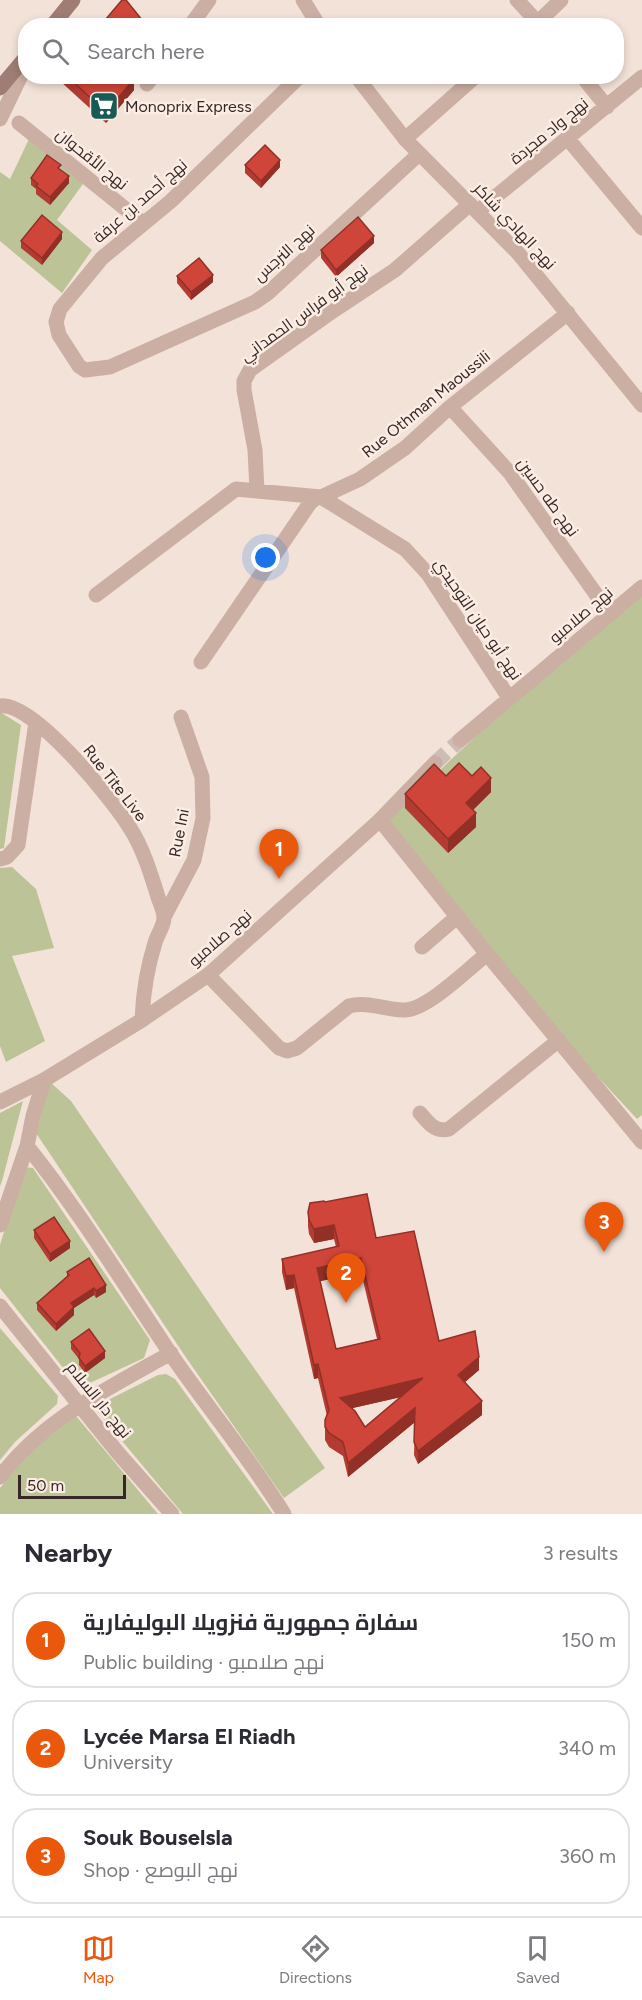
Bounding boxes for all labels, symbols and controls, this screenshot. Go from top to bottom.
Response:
search box [18,18,624,84]
icon: search [39,35,72,68]
text: Search here [87,38,205,65]
supermarket icon: Monoprix Express [88,90,120,122]
street label: نهج واد مجردة [506,94,593,170]
place label: Monoprix Express [125,97,252,116]
street label: نهج الأقحوان [51,124,132,195]
street label: نهج أحمد بن عرفة [89,155,192,248]
street label: نهج الهادي شاكر [466,178,560,276]
street label: نهج النرجس [249,221,320,287]
street label: نهج أبو فراس الحمداني [236,260,374,369]
street label: Rue Othman Maoussili [358,346,494,462]
street label: نهج طه حسين [512,454,583,541]
your location [251,543,280,572]
street label: نهج أبو حيان التوحيدي [427,555,526,686]
street label: نهج صلامبو [545,583,618,649]
street label: Rue Tite Live [79,741,151,825]
street label: Rue Ini [165,807,193,859]
pin: 1 [260,830,298,879]
street label: نهج صلامبو [185,906,257,972]
pin: 3 [584,1202,624,1252]
pin: 2 [326,1254,366,1303]
street label: نهج دار السلام [61,1358,135,1443]
scale bar [18,1472,126,1500]
text: 50 m [27,1476,64,1495]
text: Nearby [24,1537,112,1569]
text: 3 results [543,1541,618,1565]
text: سفارة جمهورية فنزويلا البوليفارية [83,1609,418,1636]
text: 1 [41,1628,50,1652]
text: 150 m [561,1628,616,1652]
text: Public building · نهج صلامبو [83,1650,324,1674]
text: Lycée Marsa El Riadh [83,1723,295,1750]
text: 2 [40,1736,51,1760]
text: 340 m [558,1736,616,1760]
text: University [83,1750,173,1774]
text: Souk Bouselsla [83,1824,233,1851]
text: 3 [40,1844,51,1868]
text: 360 m [559,1844,616,1868]
text: Shop · نهج البوصع [83,1858,238,1882]
tab: Map [82,1932,115,1987]
tab: Directions [279,1932,352,1987]
tab: Saved [516,1932,560,1987]

